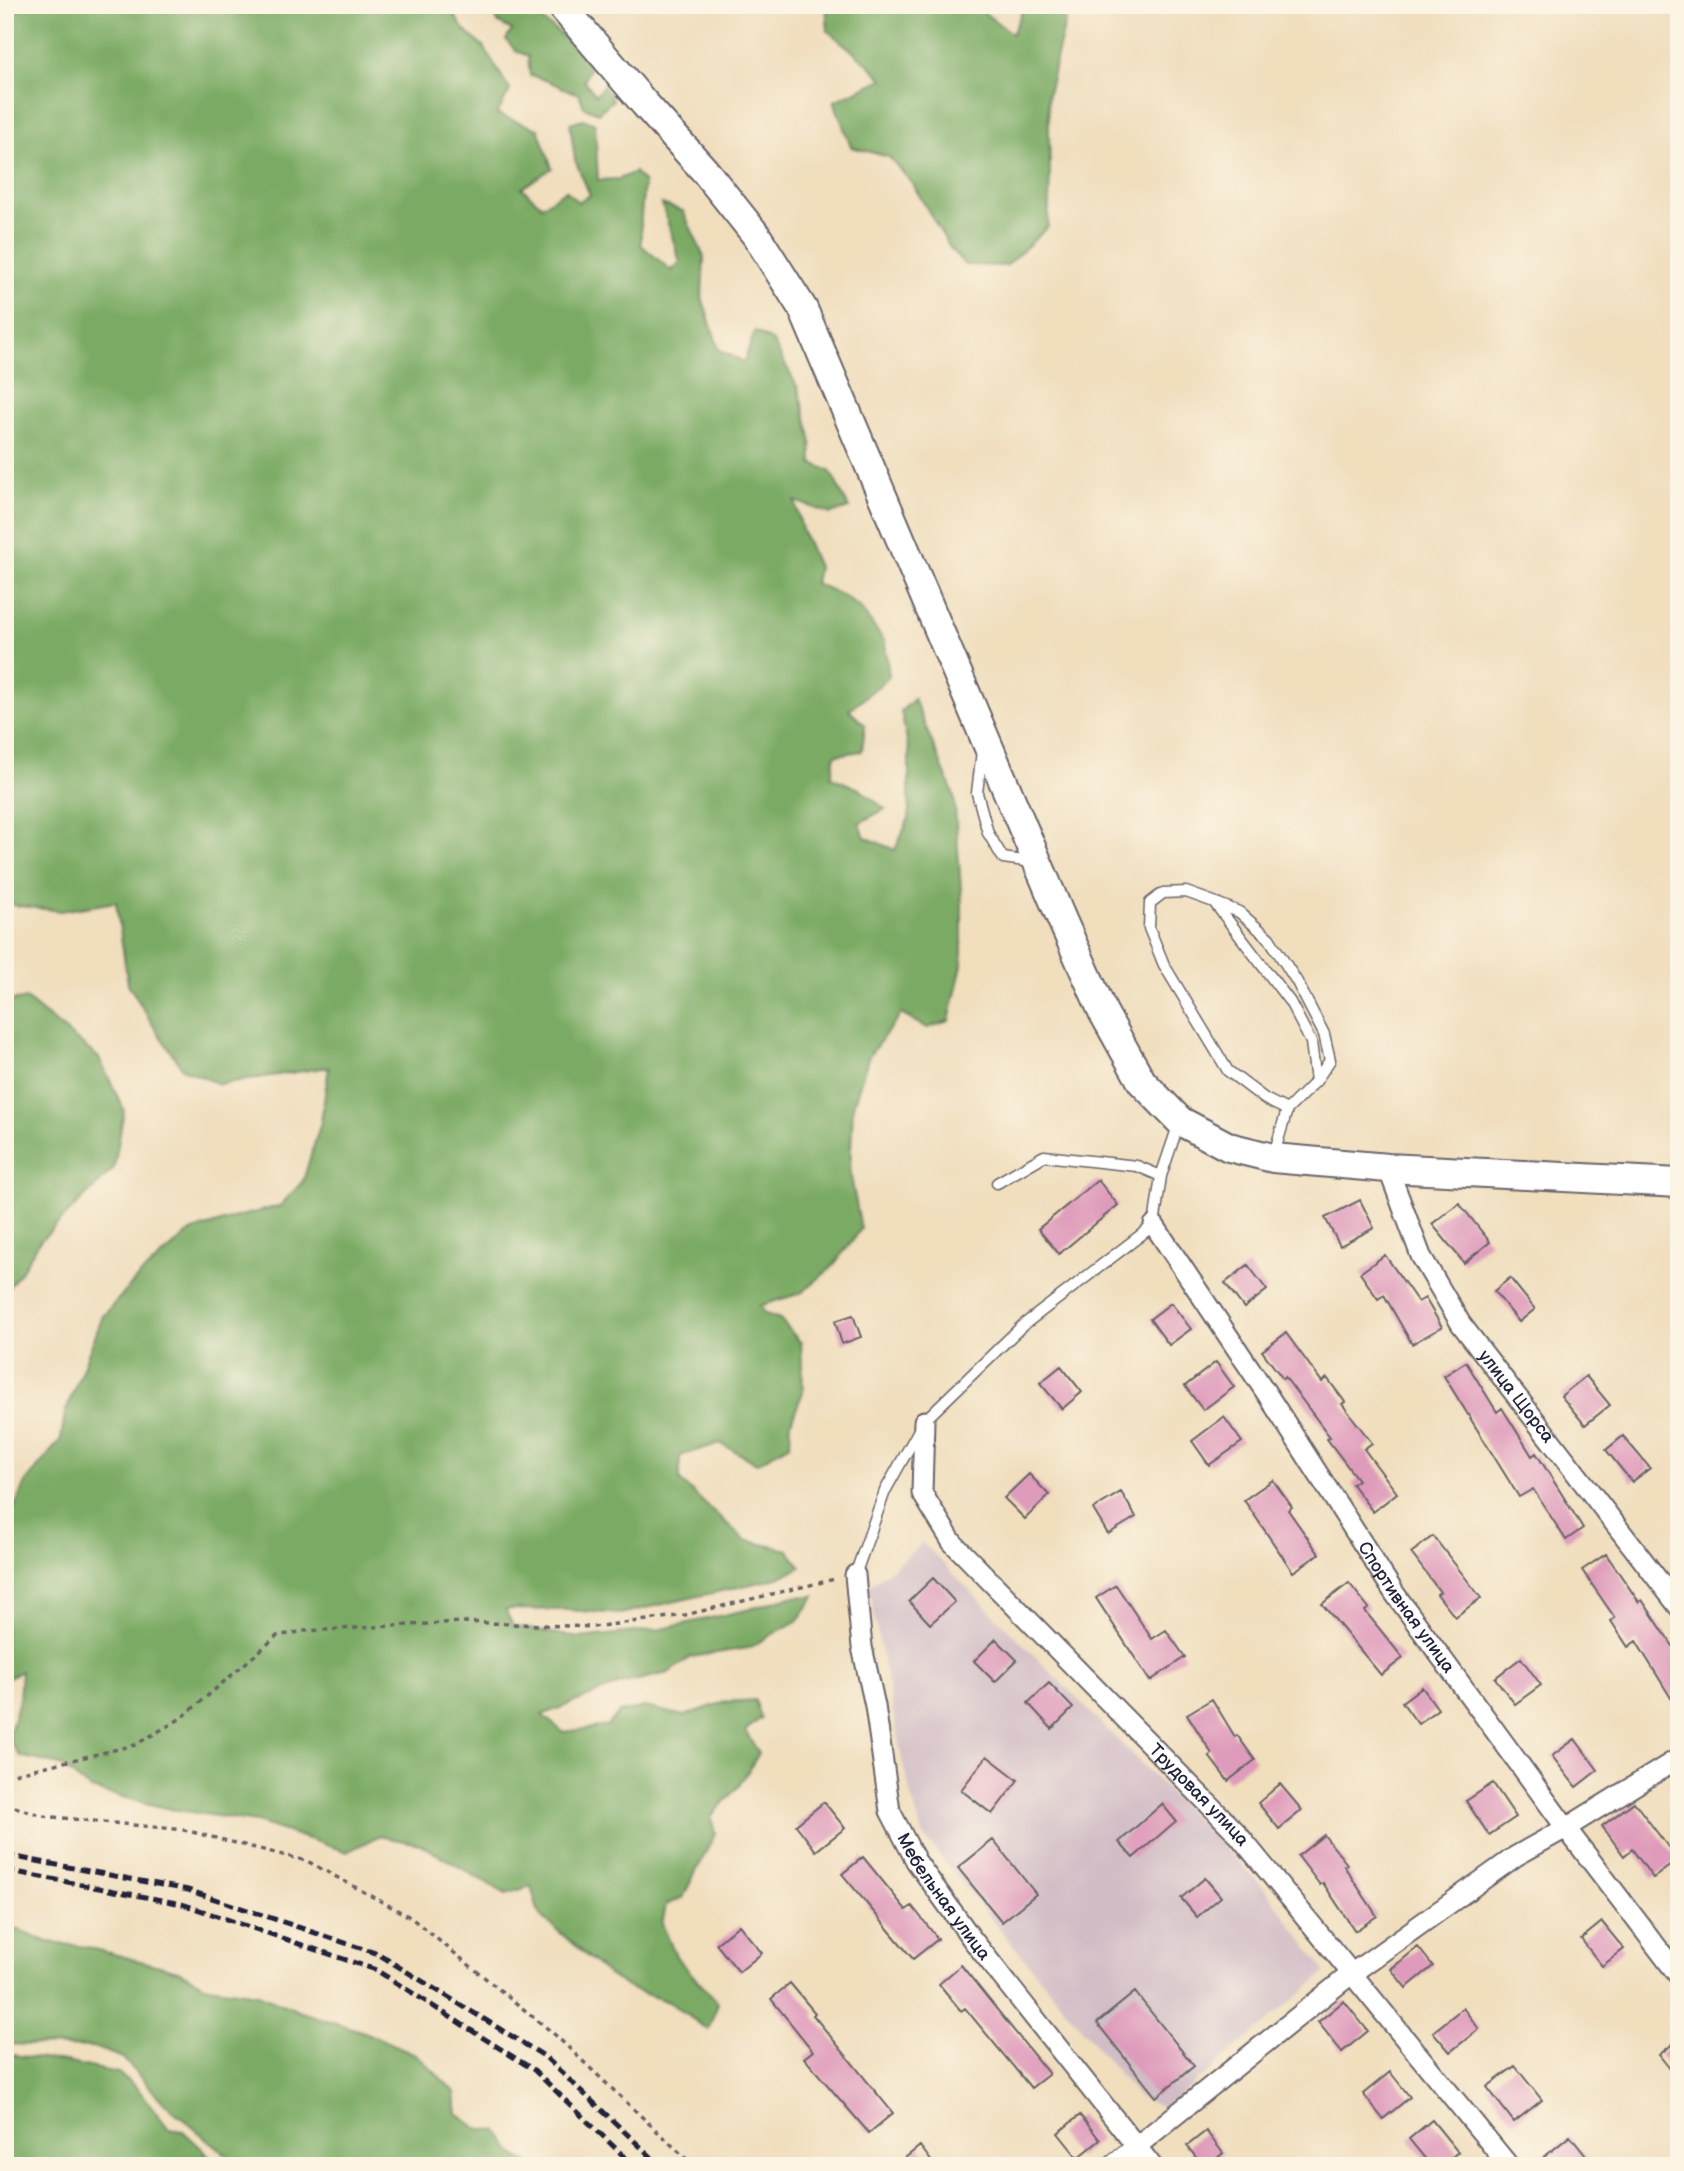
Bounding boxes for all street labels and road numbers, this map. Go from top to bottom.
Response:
street label: улица Щорса [1474,1346,1559,1447]
street label: Спортивная улица [1354,1537,1460,1677]
street label: Трудовая улица [1145,1739,1254,1850]
street label: Мебельная улица [893,1830,995,1964]

